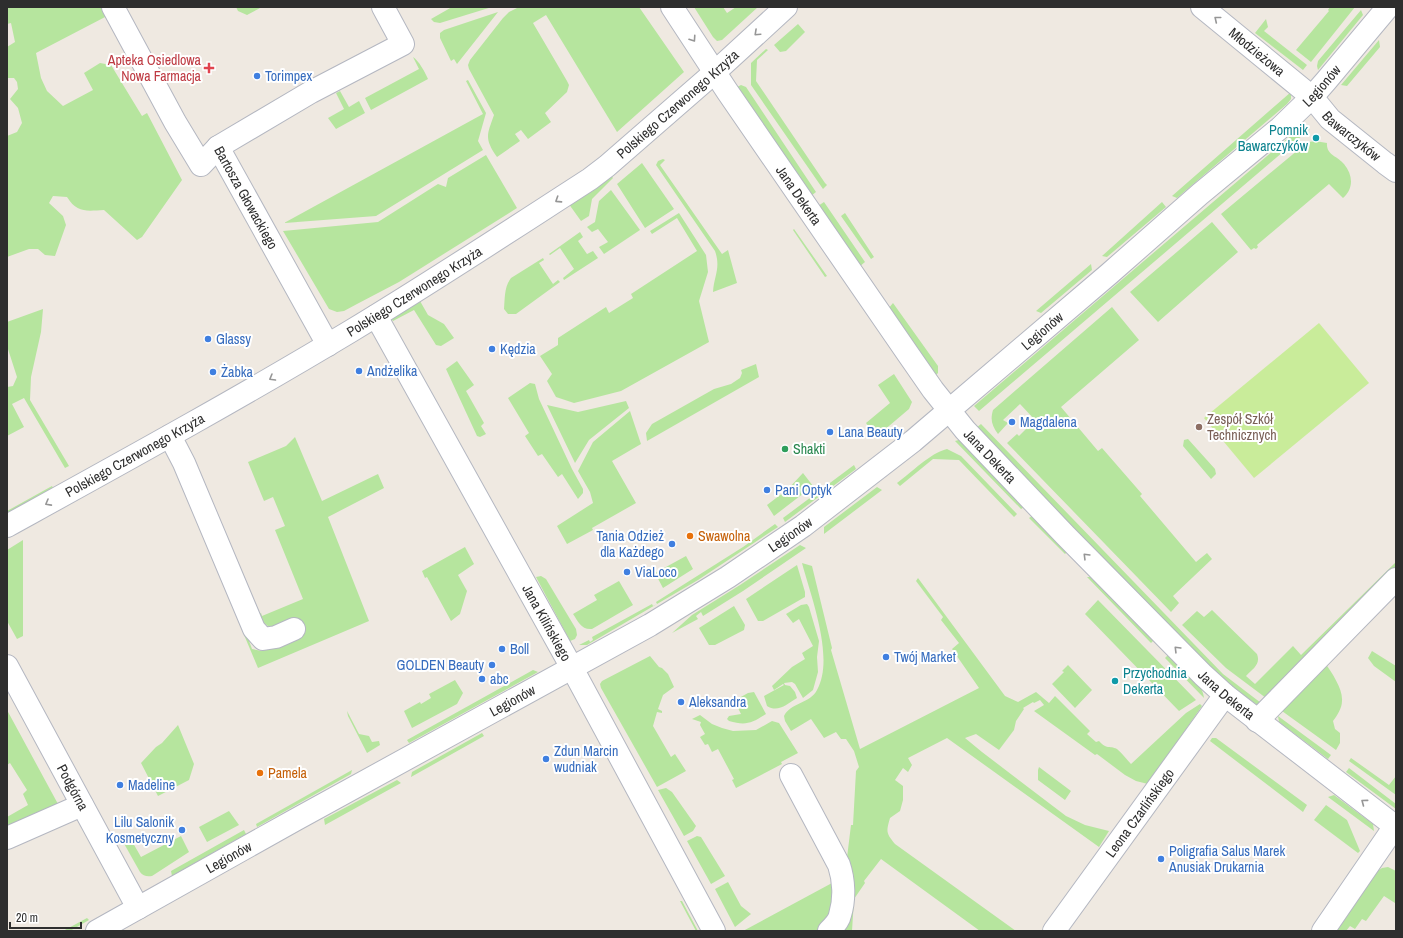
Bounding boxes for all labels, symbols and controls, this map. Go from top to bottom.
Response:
one-way arrow [1214,17,1221,24]
street label: Młodzieżowa [1225,24,1289,81]
one-way arrow [754,29,762,36]
one-way arrow [688,35,695,42]
street label: Polskiego Czerwonego Krzyża [613,45,743,163]
place label: Apteka Osiedlowa Nowa Farmacja [107,51,202,85]
street label: Legionów [1298,61,1345,111]
marker: Apteka Osiedlowa Nowa Farmacja [204,63,214,73]
place label: Torimpex [265,67,312,85]
marker: Torimpex [252,71,262,81]
street label: Bawarczyków [1318,107,1385,166]
place label: Pomnik Bawarczyków [1238,121,1309,155]
marker: Pomnik Bawarczyków [1311,133,1321,143]
street label: Bartosza Głowackiego [210,143,282,252]
street label: Jana Dekerta [772,162,826,229]
one-way arrow [555,195,562,203]
street label: Polskiego Czerwonego Krzyża [343,242,486,341]
street label: Legionów [1017,307,1067,354]
place label: Glassy [216,330,251,348]
marker: Glassy [203,334,213,344]
place label: Kędzia [500,340,536,358]
marker: Kędzia [487,344,497,354]
place label: Andżelika [366,362,418,380]
place label: Żabka [221,363,254,381]
marker: Andżelika [354,366,364,376]
marker: Żabka [208,367,218,377]
one-way arrow [269,373,276,380]
street label: Polskiego Czerwonego Krzyża [62,409,208,501]
place label: Zespół Szkół Technicznych [1207,410,1277,444]
place label: Magdalena [1020,413,1077,431]
marker: Magdalena [1007,417,1017,427]
marker: Zespół Szkół Technicznych [1194,422,1204,432]
place label: Lana Beauty [838,423,903,441]
street label: Jana Dekerta [960,425,1021,488]
marker: Lana Beauty [825,427,835,437]
place label: Shakti [793,440,826,458]
marker: Shakti [780,444,790,454]
place label: Pani Optyk [775,481,832,499]
marker: Pani Optyk [762,485,772,495]
one-way arrow [45,498,53,506]
street label: Legionów [765,513,817,556]
place label: Tania Odzież dla Każdego [596,527,664,561]
place label: Swawolna [698,527,751,545]
marker: Swawolna [685,531,695,541]
marker: Tania Odzież dla Każdego [667,539,677,549]
one-way arrow [1083,553,1091,561]
place label: ViaLoco [635,563,677,581]
marker: ViaLoco [622,567,632,577]
street label: Jana Kilińskiego [518,581,575,664]
place label: Boll [510,640,529,658]
marker: Boll [497,644,507,654]
one-way arrow [1174,646,1182,654]
place label: Twój Market [894,648,956,666]
marker: Twój Market [881,652,891,662]
place label: GOLDEN Beauty [397,656,484,674]
marker: GOLDEN Beauty [487,660,497,670]
place label: Przychodnia Dekerta [1123,664,1187,698]
street label: Jana Dekerta [1194,666,1259,724]
place label: abc [490,670,509,688]
marker: abc [477,674,487,684]
marker: Przychodnia Dekerta [1110,676,1120,686]
street label: Legionów [486,680,539,720]
place label: Aleksandra [688,693,747,711]
marker: Aleksandra [676,697,686,707]
place label: Zdun Marcin wudniak [554,742,618,776]
marker: Zdun Marcin wudniak [541,754,551,764]
street label: Podgórna [53,761,93,814]
place label: Pamela [268,764,308,782]
street label: Leona Czarlińskiego [1101,765,1178,861]
marker: Pamela [255,768,265,778]
place label: Madeline [128,776,175,794]
marker: Madeline [115,780,125,790]
one-way arrow [1361,800,1368,807]
place label: Lilu Salonik Kosmetyczny [106,813,174,847]
marker: Lilu Salonik Kosmetyczny [177,825,187,835]
street label: Legionów [203,837,255,877]
place label: Poligrafia Salus Marek Anusiak Drukarnia [1168,842,1285,876]
marker: Poligrafia Salus Marek Anusiak Drukarnia [1156,854,1166,864]
scale bar [10,904,81,930]
text: 20 m [16,910,38,926]

